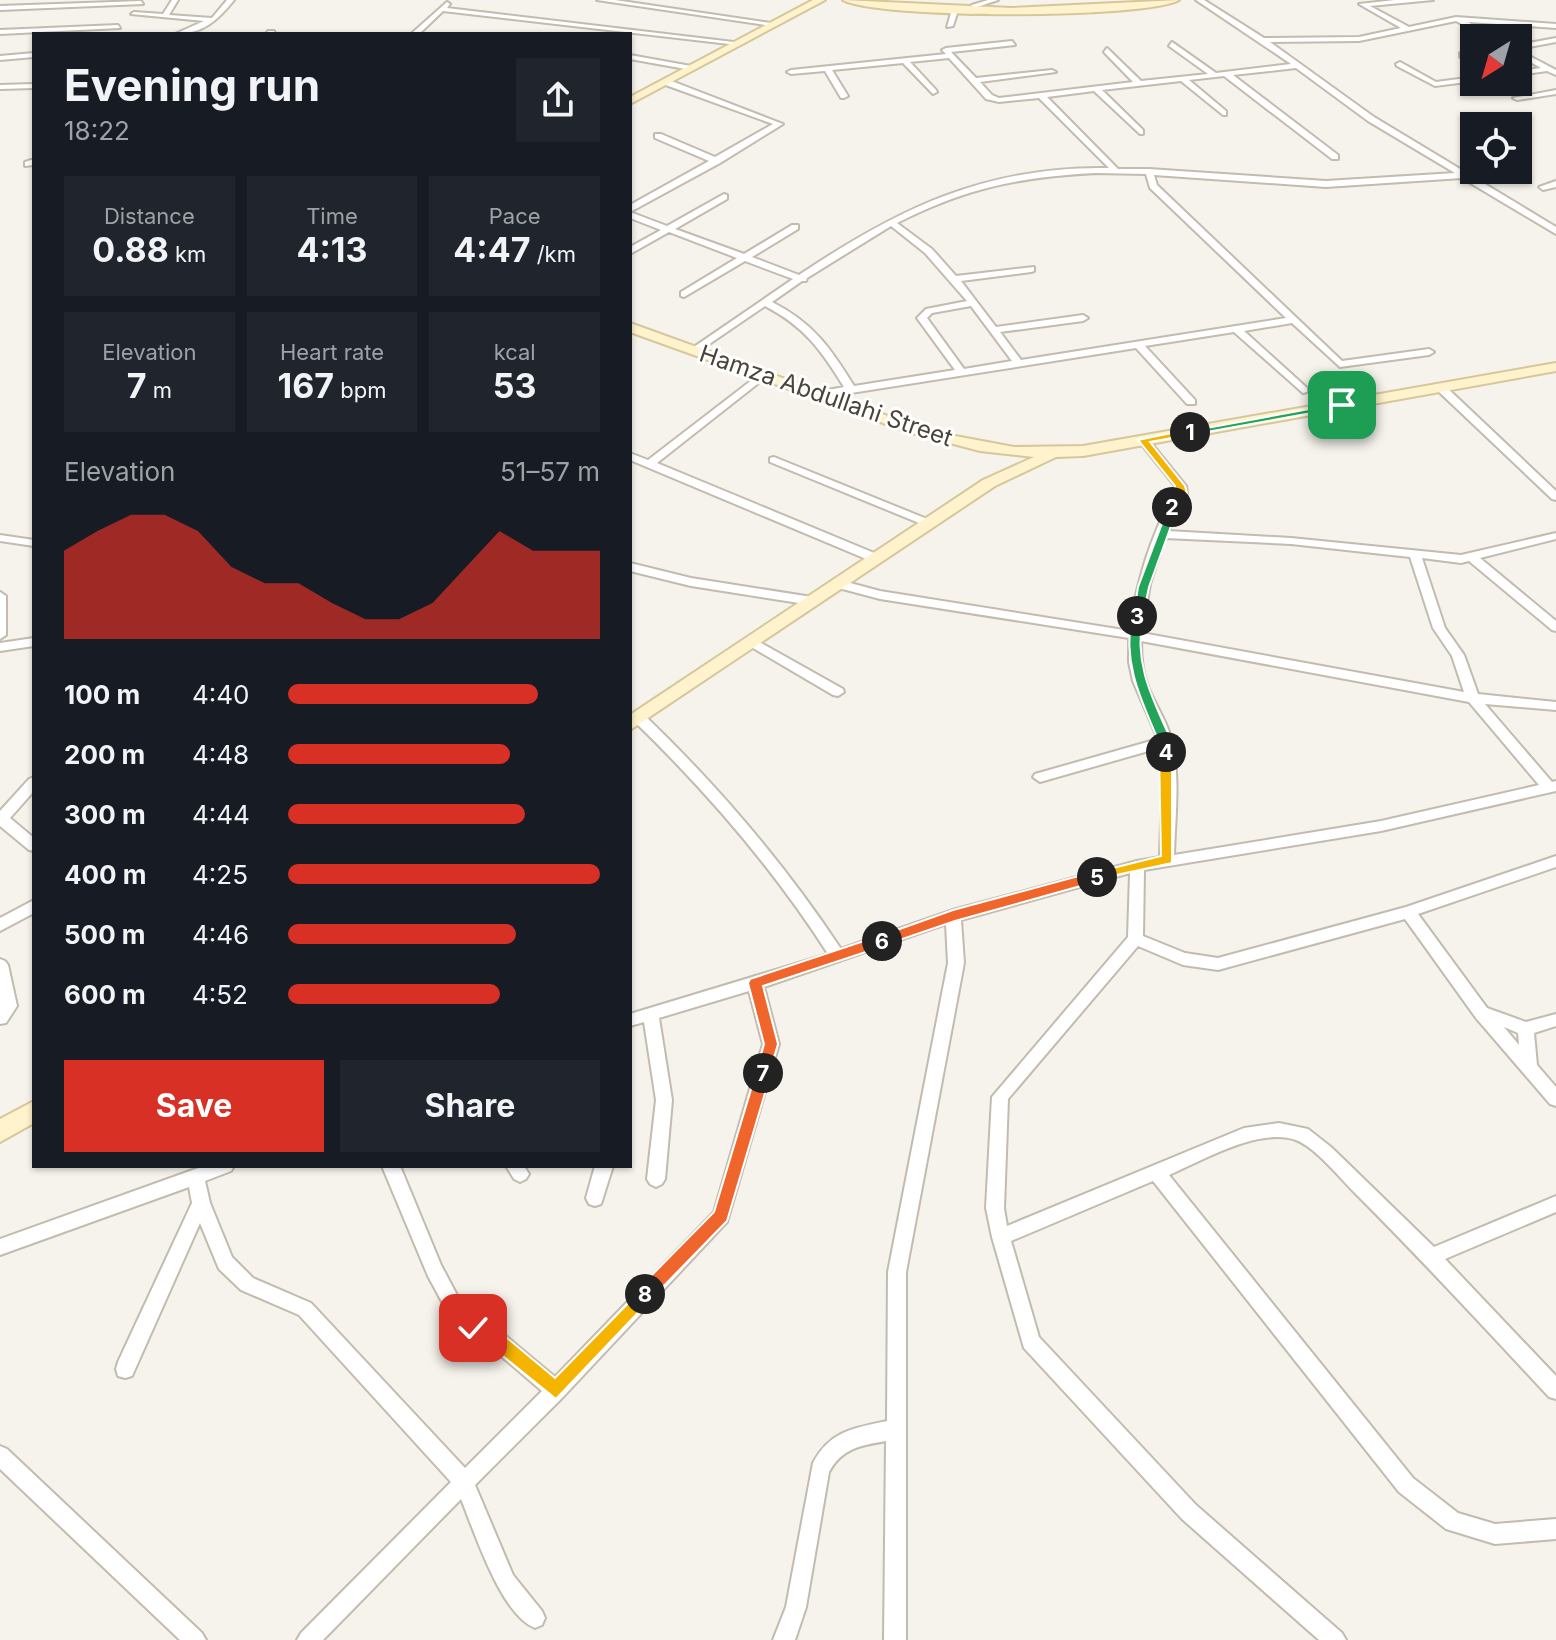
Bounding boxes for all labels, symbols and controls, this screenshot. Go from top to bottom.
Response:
north arrow [1460,24,1532,96]
map controls [1460,24,1532,184]
text: Evening run [64,58,320,112]
button: share [516,58,600,142]
button: locate [1460,112,1532,184]
text: 18:22 [64,115,130,146]
text: Distance [104,203,195,229]
text: Time [306,203,358,229]
text: Pace [489,203,541,229]
text: 0.88 [92,229,169,270]
text: 4:13 [297,229,367,270]
text: 4:47 [453,229,530,270]
text: km [169,241,206,267]
text: /km [530,241,576,267]
text: Elevation [102,339,196,365]
text: Heart rate [280,339,384,365]
text: kcal [494,339,536,365]
street label: Hamza Abdullahi Street [696,339,957,453]
text: 7 [127,365,146,406]
text: 167 [278,365,334,406]
text: 53 [493,365,537,406]
pin [1308,371,1376,439]
text: m [146,377,172,403]
text: bpm [334,377,386,403]
icon: arrive [1320,383,1364,427]
pin: 1 [1170,412,1210,452]
text: 1 [1185,419,1195,445]
text: Elevation [64,456,175,487]
text: 51–57 m [500,456,600,487]
pin: 2 [1152,487,1192,527]
text: 2 [1165,494,1179,520]
pin: 3 [1117,596,1157,636]
text: 3 [1130,603,1144,629]
text: 100 m [64,679,140,710]
text: 4:40 [192,679,249,710]
pin: 4 [1146,732,1186,772]
text: 200 m [64,739,145,770]
text: 4:48 [192,739,249,770]
text: 4 [1159,739,1173,765]
text: 300 m [64,799,146,830]
text: 4:44 [192,799,250,830]
pin: 5 [1077,857,1117,897]
text: 400 m [64,859,147,890]
text: 4:25 [192,859,248,890]
text: 5 [1090,864,1104,890]
text: 500 m [64,919,146,950]
text: 4:46 [192,919,249,950]
pin: 6 [862,921,902,961]
text: 6 [875,928,889,954]
text: 600 m [64,979,146,1010]
text: 4:52 [192,979,248,1010]
pin: 7 [743,1053,783,1093]
button: Save [64,1060,324,1152]
button: Share [340,1060,600,1152]
text: 7 [757,1060,769,1086]
pin: 8 [625,1274,665,1314]
text: 8 [638,1281,652,1307]
pin [439,1294,507,1362]
icon: check [451,1306,495,1350]

